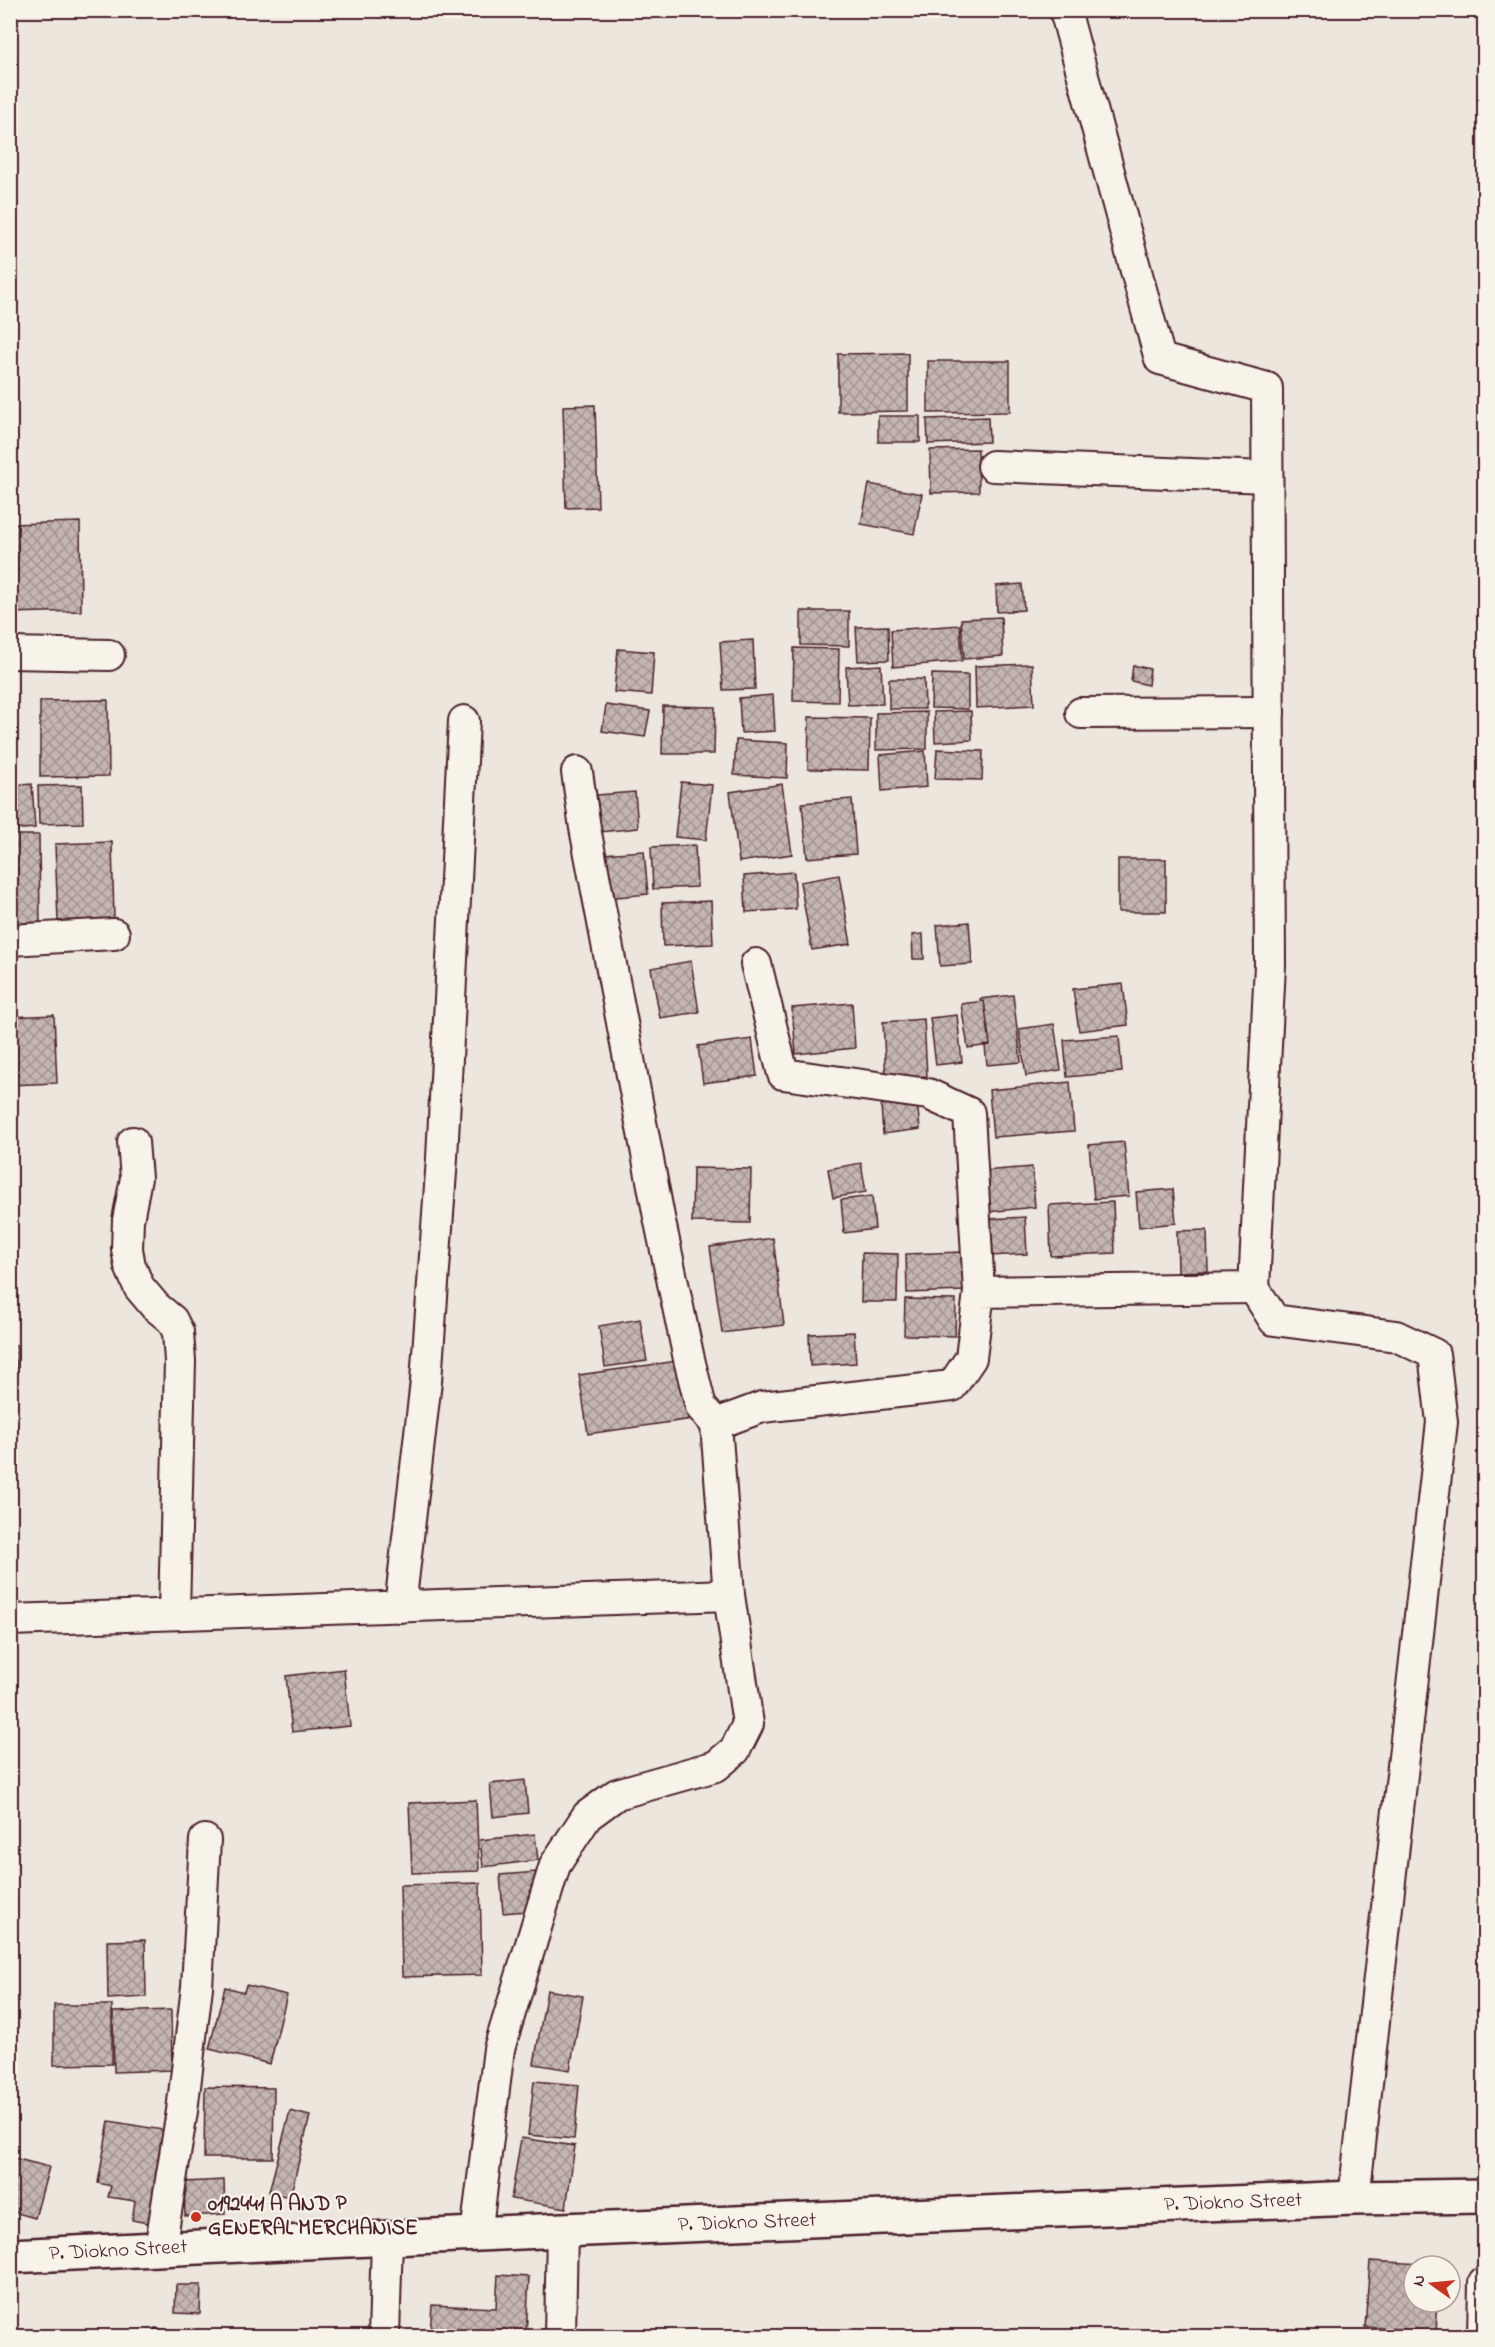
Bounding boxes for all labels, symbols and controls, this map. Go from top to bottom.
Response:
street label: P. Diokno Street [1163,2186,1303,2220]
place label: 0192441 A AND P GENERAL MERCHANISE [208,2190,418,2244]
street label: P. Diokno Street [677,2206,817,2240]
marker: 0192441 A AND P GENERAL MERCHANISE [189,2210,203,2224]
street label: P. Diokno Street [48,2232,188,2270]
north arrow [1402,2254,1462,2314]
text: N [1406,2272,1432,2289]

